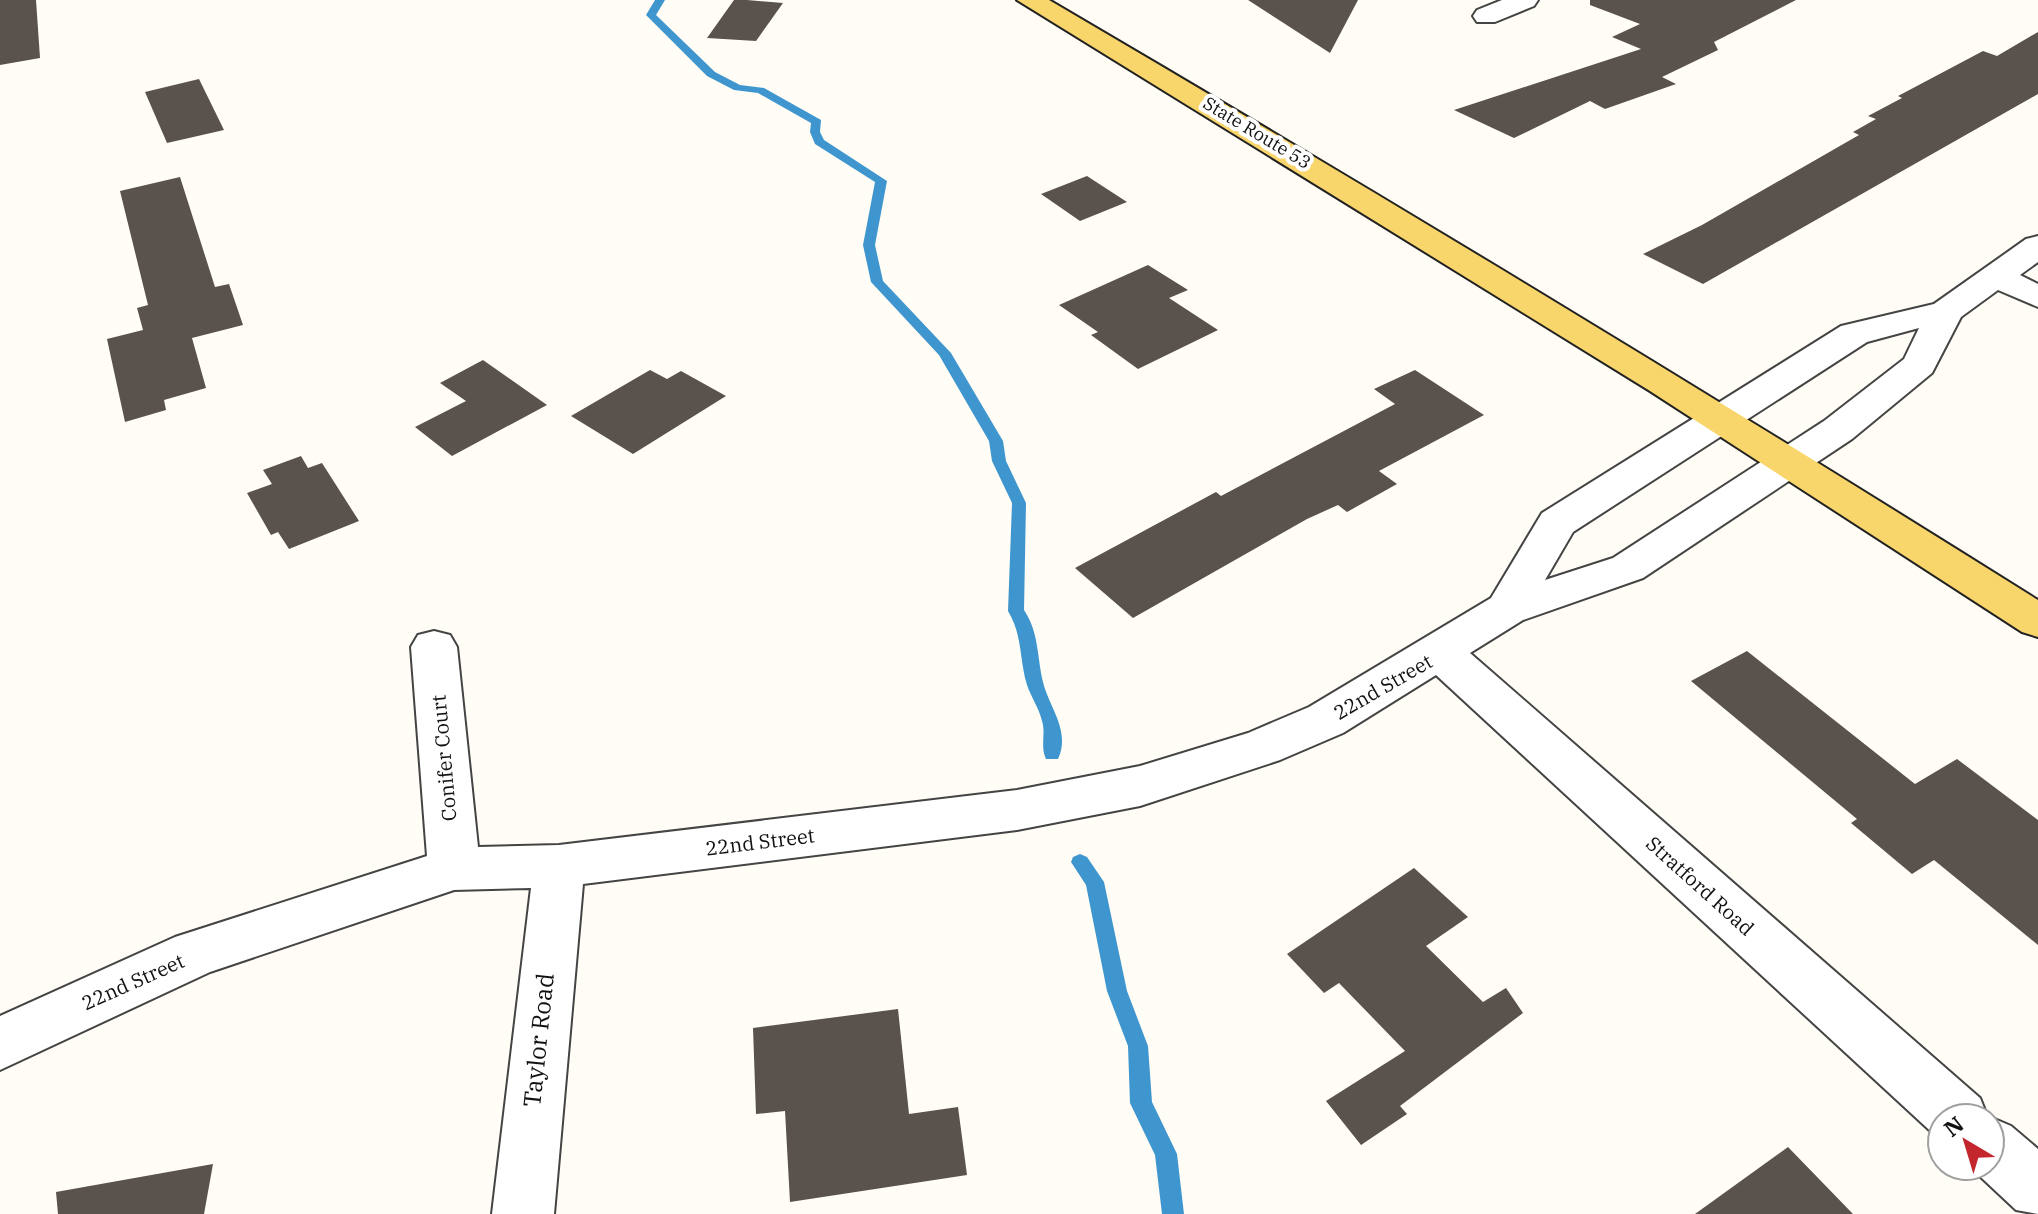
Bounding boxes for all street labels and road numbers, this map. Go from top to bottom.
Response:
street label: State Route 53 [1199,91,1315,174]
street label: 22nd Street [1328,647,1437,726]
street label: Conifer Court [425,694,462,822]
street label: 22nd Street [704,821,816,862]
street label: Stratford Road [1640,830,1760,941]
street label: 22nd Street [77,947,188,1016]
street label: Taylor Road [515,971,561,1108]

